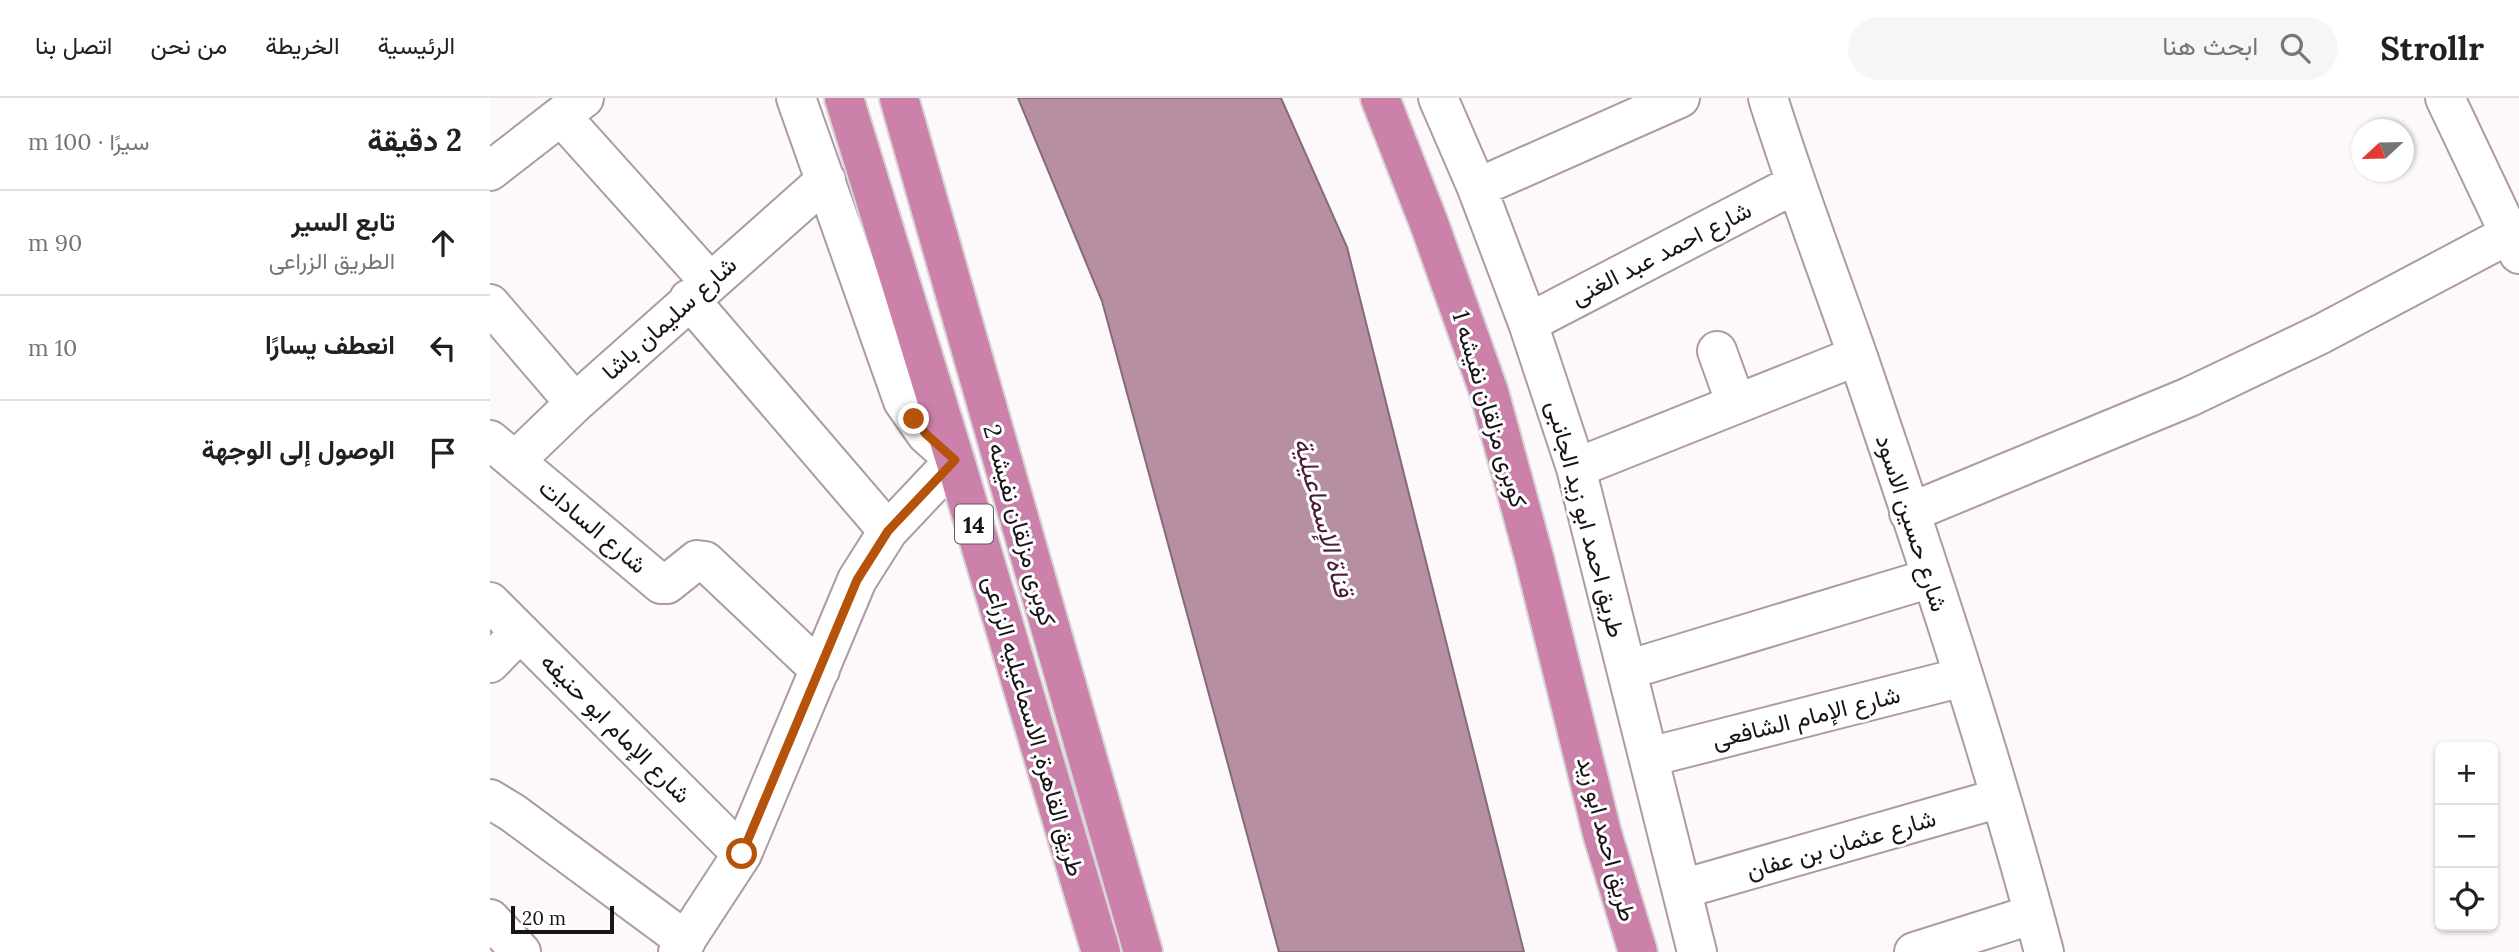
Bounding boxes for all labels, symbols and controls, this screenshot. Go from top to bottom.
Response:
search box [1848,17,2338,80]
text: Strollr [2380,27,2484,69]
text: ابحث هنا [2162,29,2258,62]
icon: search [2276,29,2314,67]
text: اتصل بنا [35,30,112,61]
text: من نحن [150,30,227,61]
text: الخريطة [265,30,340,61]
text: الرئيسية [378,30,455,61]
north arrow [2351,119,2414,182]
text: 2 دقيقة [367,121,462,159]
text: سيرًا · 100 m [28,127,149,156]
street label: شارع احمد عبد الغنى [1565,194,1757,313]
text: تابع السير [291,205,395,238]
icon: ahead [424,224,462,262]
text: 90 m [28,228,82,257]
text: الطريق الزراعى [269,246,395,275]
street label: شارع سليمان باشا [595,249,744,387]
street label: كوبرى مزلقان نفيشه 1 [1445,307,1535,511]
text: انعطف يسارًا [265,328,395,361]
icon: left [424,329,462,367]
text: 10 m [28,333,77,362]
street label: طريق احمد ابو زيد الجانبى [1539,397,1633,641]
route end [898,403,929,434]
street label: كوبرى مزلقان نفيشه 2 [976,421,1064,629]
street label: شارع حسين الاسود [1868,431,1955,616]
text: الوصول إلى الوجهة [202,433,395,466]
icon: arrive [424,434,462,472]
water label: قناة الإسماعيلية [1286,434,1362,603]
street label: شارع السادات [532,472,653,581]
road number: 14 [955,504,993,544]
street label: طريق القاهرة, الاسماعيليه الزراعى [976,572,1092,880]
street label: شارع الإمام ابو حنيفه [534,646,698,810]
street label: شارع الإمام الشافعى [1709,679,1904,756]
map controls [2435,742,2498,931]
button: + [2435,742,2498,805]
street label: طريق احمد ابو زيد [1570,753,1644,925]
street label: شارع عثمان بن عفان [1743,802,1940,887]
button: − [2435,805,2498,868]
route start [726,838,757,869]
button: locate [2435,868,2498,931]
scale bar [511,903,614,935]
text: 20 m [522,906,566,930]

